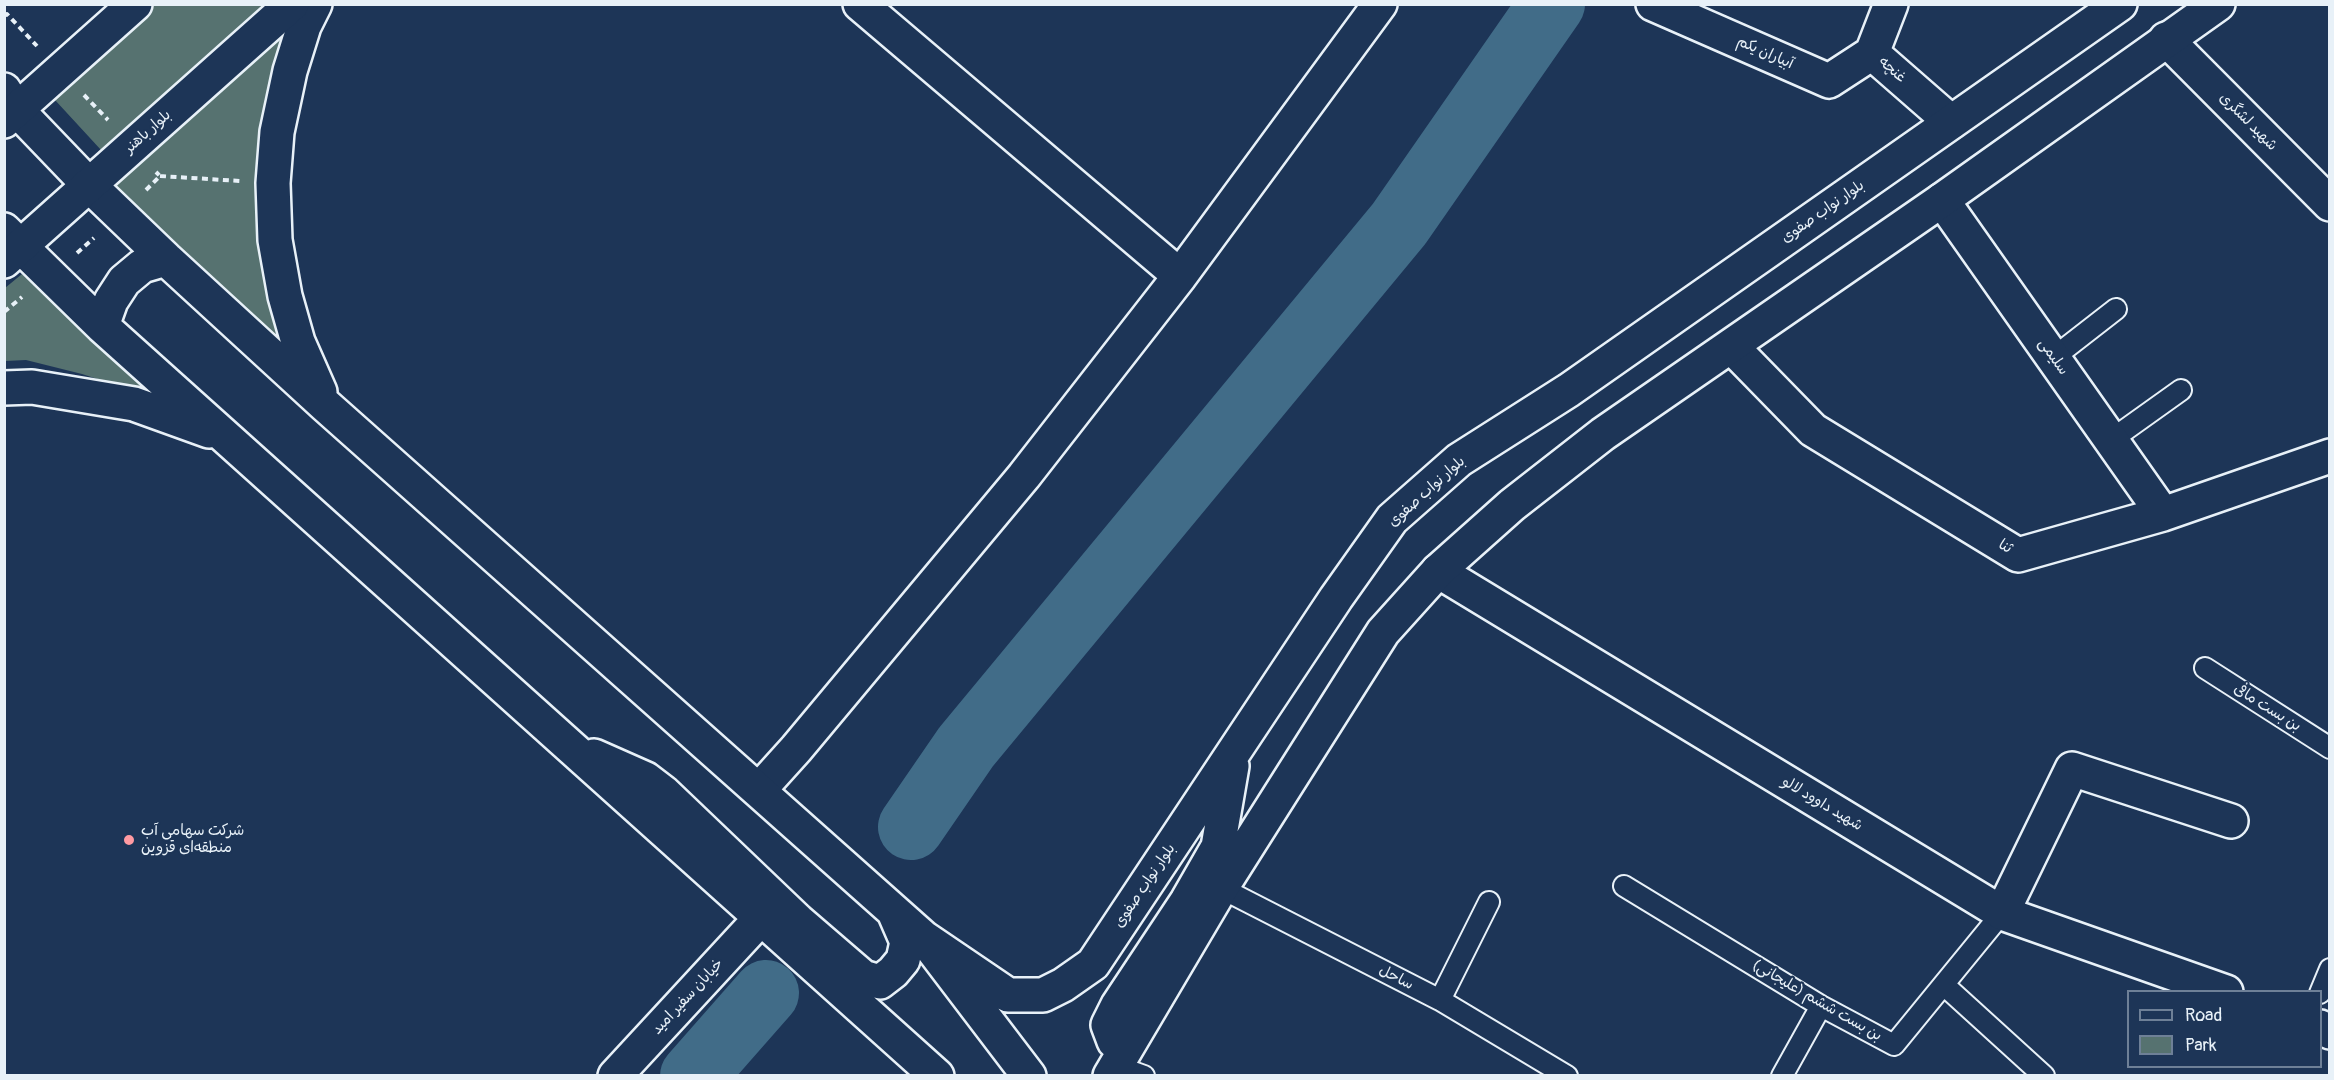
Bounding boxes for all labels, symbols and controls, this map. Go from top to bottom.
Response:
street label: آبیاران یکم [1734,33,1796,73]
street label: غنچه [1875,53,1909,87]
street label: شهید لشگری [2215,89,2281,155]
street label: بلوار باهنر [121,106,175,158]
street label: بلوار نواب صفوی [1778,177,1868,247]
street label: سلیمی [2034,335,2072,379]
street label: بلوار نواب صفوی [1385,453,1469,531]
street label: ثنا [1995,536,2015,558]
street label: بن بست مافی [2230,680,2304,736]
street label: شهید داوود لالو [1778,773,1866,835]
place label: شرکت سهامی آب منطقه‌ای قزوین [141,822,244,857]
marker: شرکت سهامی آب منطقه‌ای قزوین [122,833,136,847]
street label: بلوار نواب صفوی [1110,841,1180,931]
street label: خیابان سفیر امید [648,955,728,1039]
street label: بن بست ششم (علیجانی) [1749,957,1885,1045]
street label: ساحل [1376,962,1416,994]
legend [2127,990,2322,1068]
text: Road [2185,1004,2222,1027]
text: Park [2185,1034,2217,1057]

